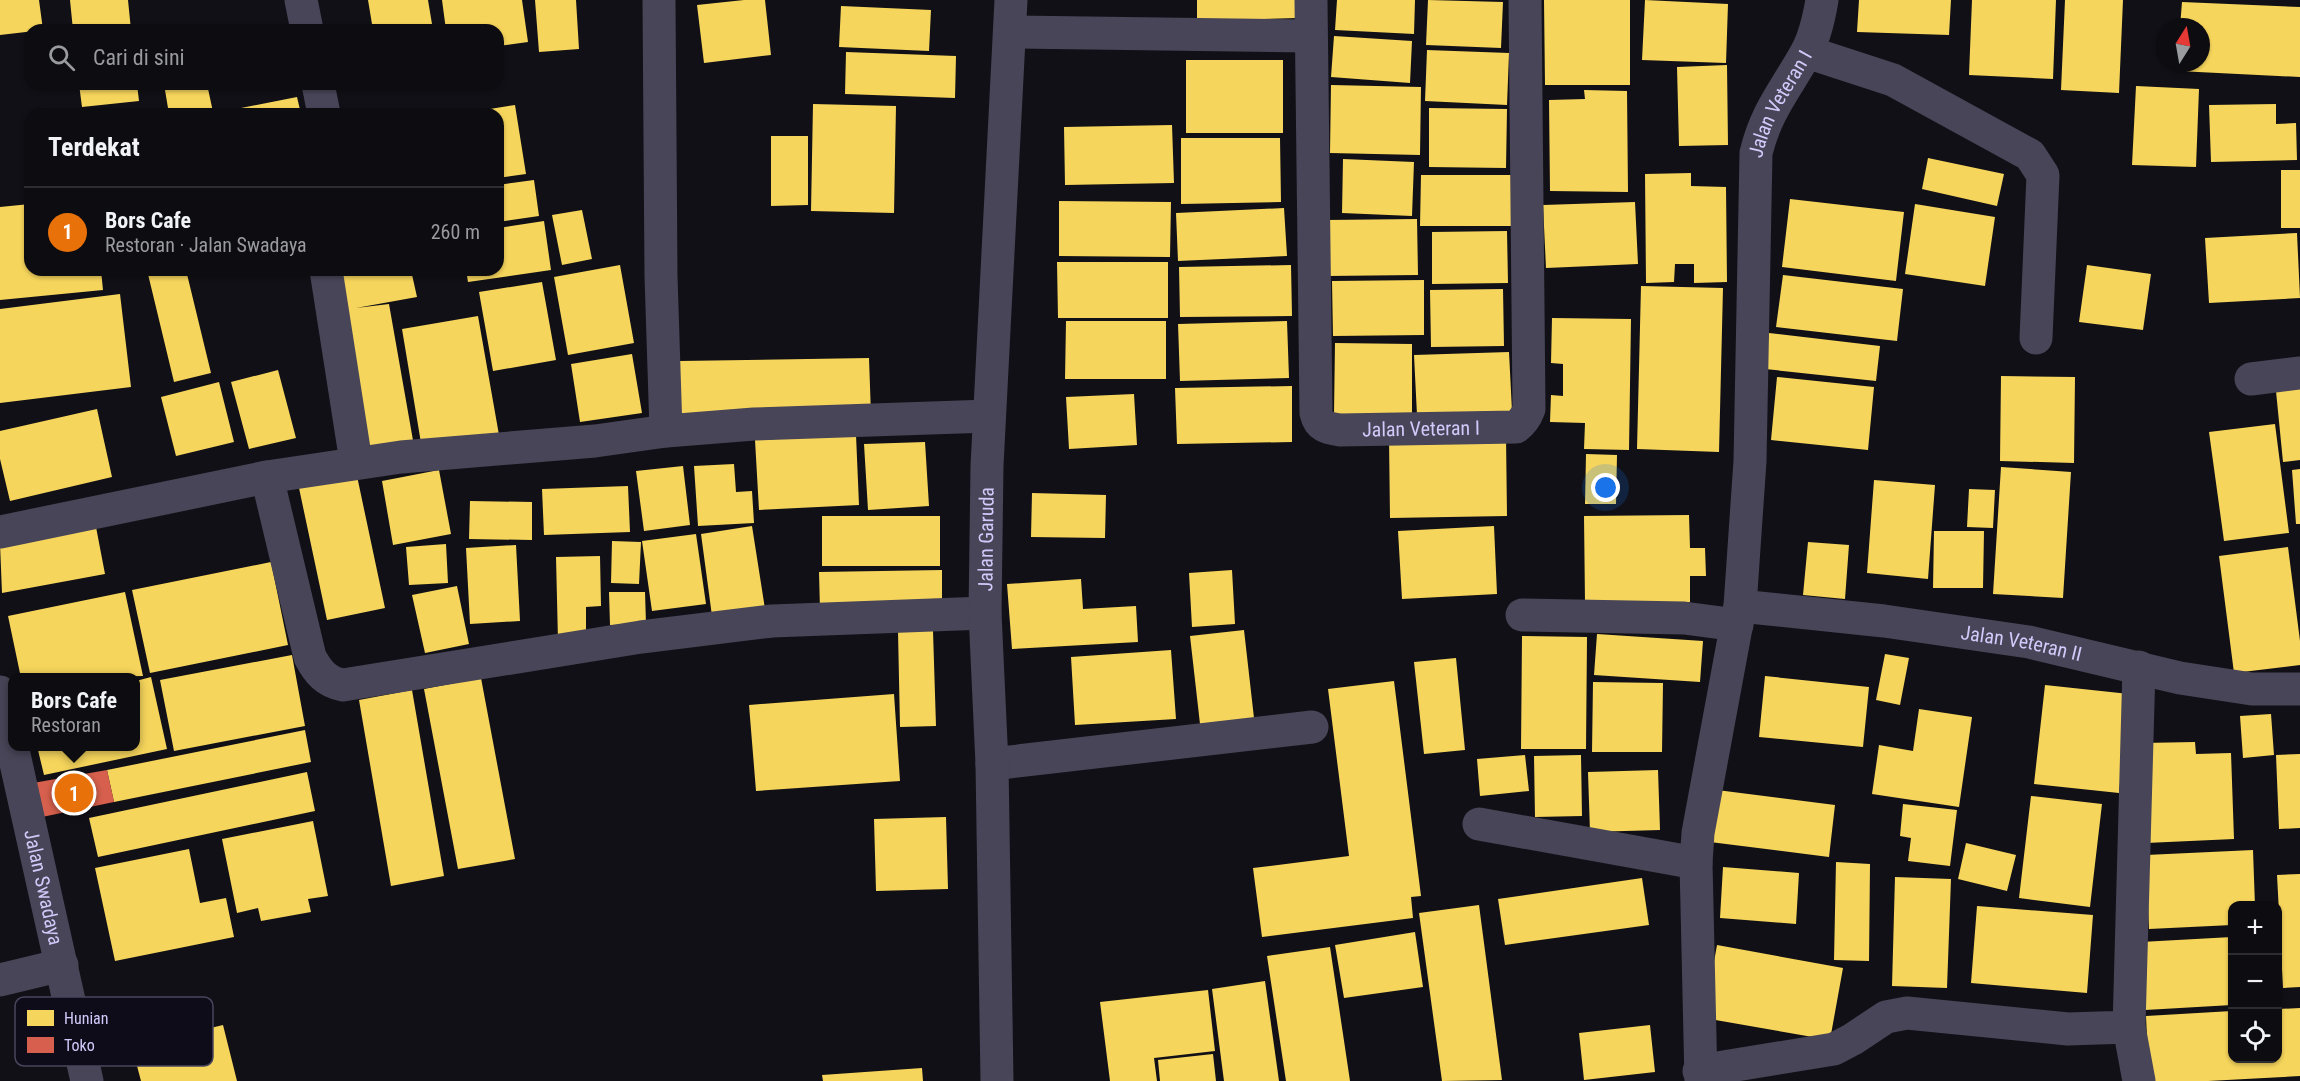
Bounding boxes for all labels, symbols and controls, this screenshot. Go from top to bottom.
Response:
north arrow [2156,18,2210,72]
search box [24,24,504,90]
icon: search [45,41,78,74]
text: Cari di sini [93,45,185,70]
street label: Jalan Veteran I [1743,46,1817,160]
text: Terdekat [48,132,140,162]
text: Bors Cafe [105,208,191,233]
text: 1 [62,220,73,244]
text: 260 m [431,220,480,244]
text: Restoran · Jalan Swadaya [105,233,307,257]
street label: Jalan Veteran I [1362,416,1480,442]
your location [1591,473,1620,502]
street label: Jalan Garuda [973,487,999,592]
street label: Jalan Veteran II [1959,620,2084,666]
popup [8,673,140,751]
text: Bors Cafe [31,688,117,713]
text: Restoran [31,713,101,737]
pin: 1 [54,770,94,816]
street label: Jalan Swadaya [19,827,68,947]
map controls [2228,901,2282,1063]
button: + [2228,901,2282,955]
button: − [2228,955,2282,1009]
legend [15,997,213,1066]
text: Hunian [64,1009,109,1028]
button: locate [2228,1009,2282,1063]
text: Toko [64,1036,95,1055]

